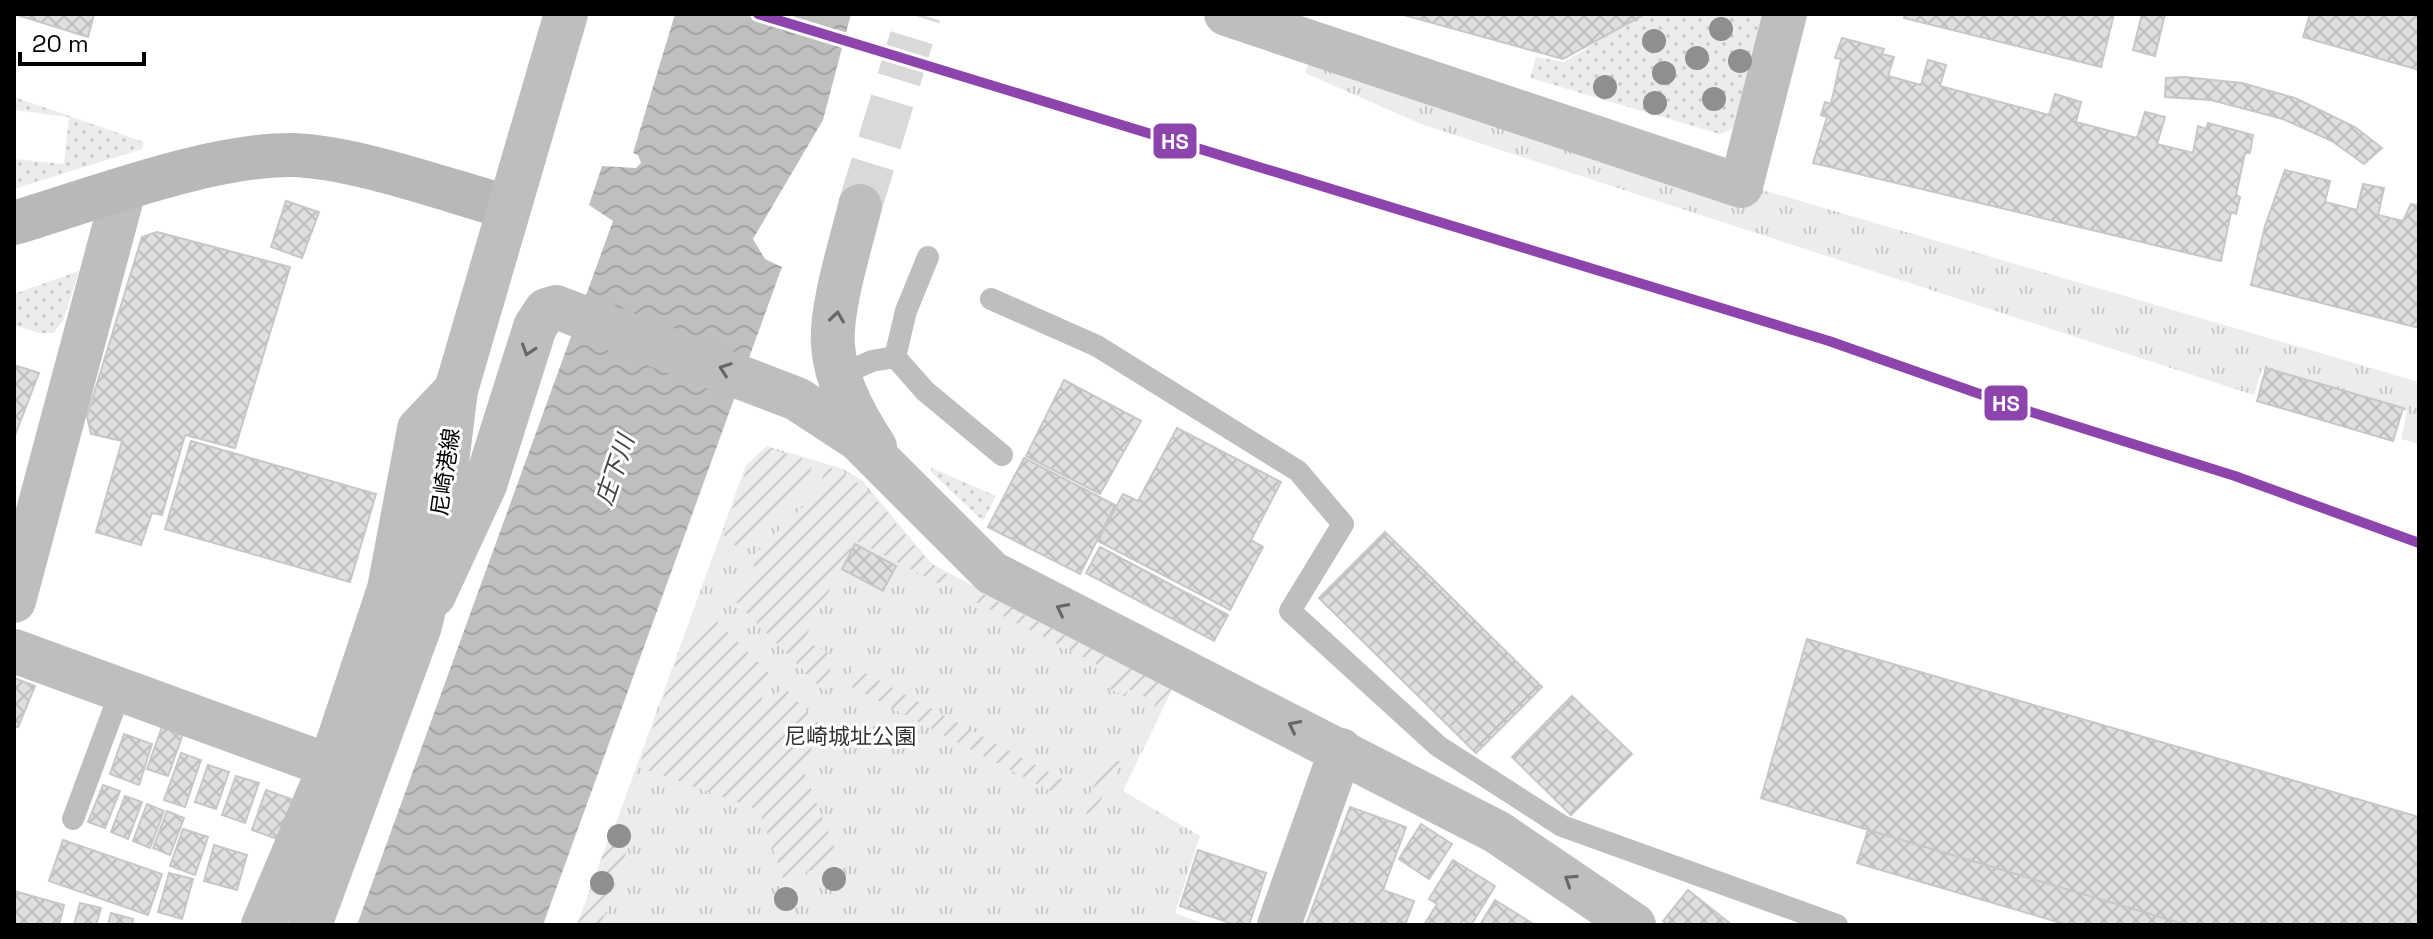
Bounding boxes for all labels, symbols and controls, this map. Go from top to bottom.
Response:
scale bar [20,16,144,66]
text: 20 m [32,28,89,59]
line badge: HS [1152,122,1198,160]
text: HS [1161,127,1189,155]
one-way arrow [828,310,845,324]
one-way arrow [521,343,537,357]
one-way arrow [719,363,733,379]
line badge: HS [1983,384,2029,422]
text: HS [1992,389,2020,417]
street label: 尼崎港線 [425,426,465,518]
water label: 庄下川 [588,428,642,509]
one-way arrow [1056,603,1071,618]
one-way arrow [1288,721,1303,736]
park label: 尼崎城址公園 [784,722,916,750]
one-way arrow [1564,875,1579,890]

